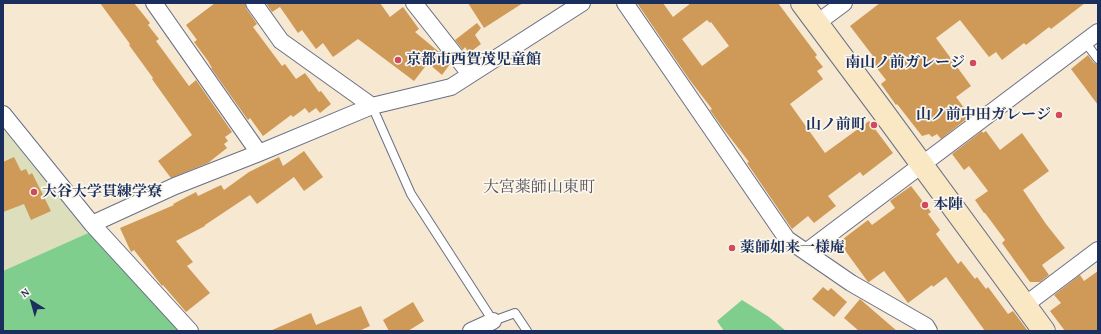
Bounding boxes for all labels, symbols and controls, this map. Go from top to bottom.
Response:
place label: 京都市西賀茂児童館 [406,51,541,69]
place label: 南山ノ前ガレージ [845,54,965,72]
marker: 京都市西賀茂児童館 [393,55,403,65]
marker: 南山ノ前ガレージ [968,58,978,68]
place label: 山ノ前中田ガレージ [916,106,1051,124]
marker: 山ノ前中田ガレージ [1054,110,1064,120]
place label: 山ノ前町 [806,116,866,134]
marker: 山ノ前町 [869,120,879,130]
district label: 大宮薬師山東町 [483,178,595,198]
place label: 大谷大学貫練学寮 [42,183,162,201]
marker: 大谷大学貫練学寮 [29,187,39,197]
place label: 本陣 [933,196,963,214]
marker: 本陣 [920,200,930,210]
place label: 薬師如来一様庵 [740,239,845,257]
marker: 薬師如来一様庵 [727,243,737,253]
north arrow [12,282,52,322]
text: N [17,284,33,301]

